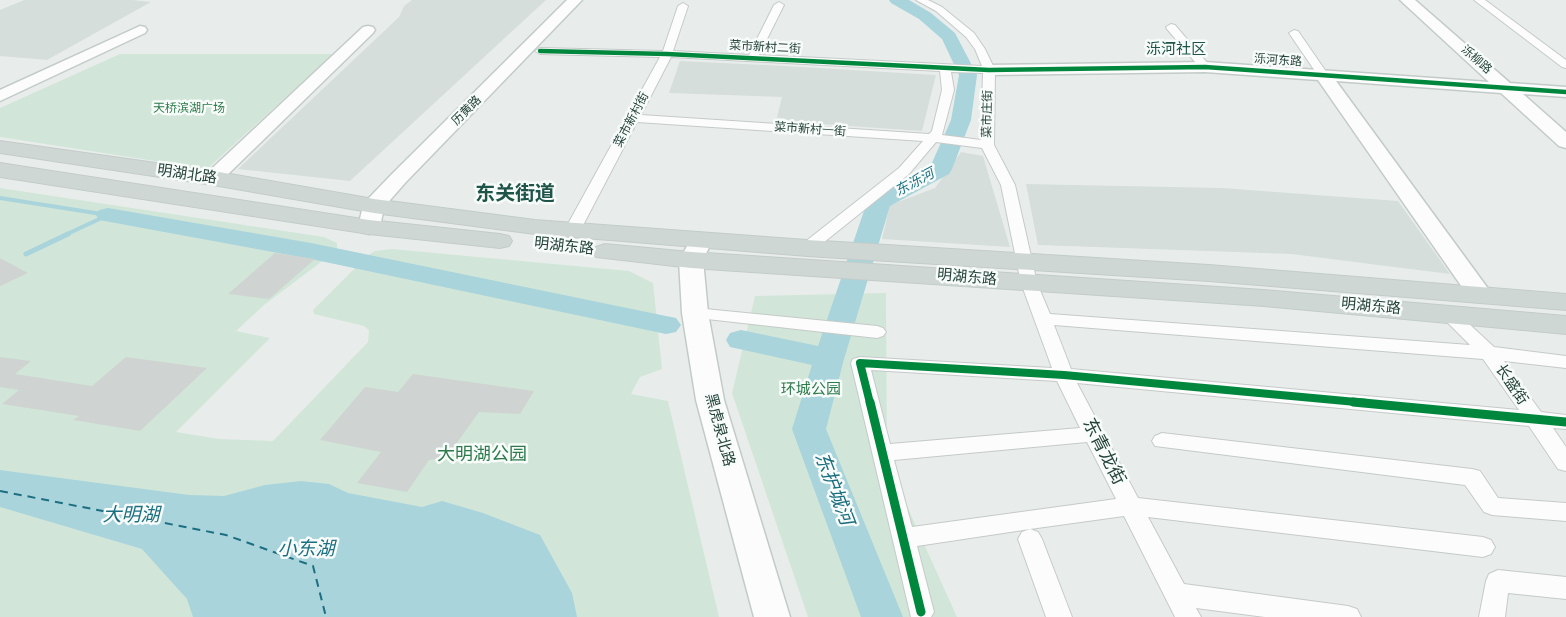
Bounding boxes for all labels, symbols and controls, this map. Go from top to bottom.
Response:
street label: 菜市新村二街 [729,39,801,57]
district label: 泺河社区 [1146,41,1206,59]
street label: 泺柳路 [1458,43,1494,77]
street label: 泺河东路 [1254,52,1302,70]
street label: 菜市新村街 [612,90,652,150]
street label: 菜市庄街 [980,90,996,138]
street label: 历黄路 [449,93,485,129]
park label: 天桥滨湖广场 [153,102,225,116]
street label: 菜市新村一街 [774,120,846,140]
street label: 明湖北路 [156,162,218,188]
water label: 东泺河 [893,166,937,200]
district label: 东关街道 [475,183,555,207]
street label: 明湖东路 [533,235,595,259]
street label: 明湖东路 [936,266,998,290]
street label: 明湖东路 [1340,295,1402,319]
street label: 长盛街 [1491,361,1531,409]
park label: 环城公园 [781,381,841,399]
street label: 黑虎泉北路 [701,391,737,469]
street label: 东青龙街 [1077,415,1129,489]
park label: 大明湖公园 [437,444,527,466]
water label: 东护城河 [809,449,857,529]
water label: 大明湖 [103,505,159,527]
water label: 小东湖 [278,539,334,561]

